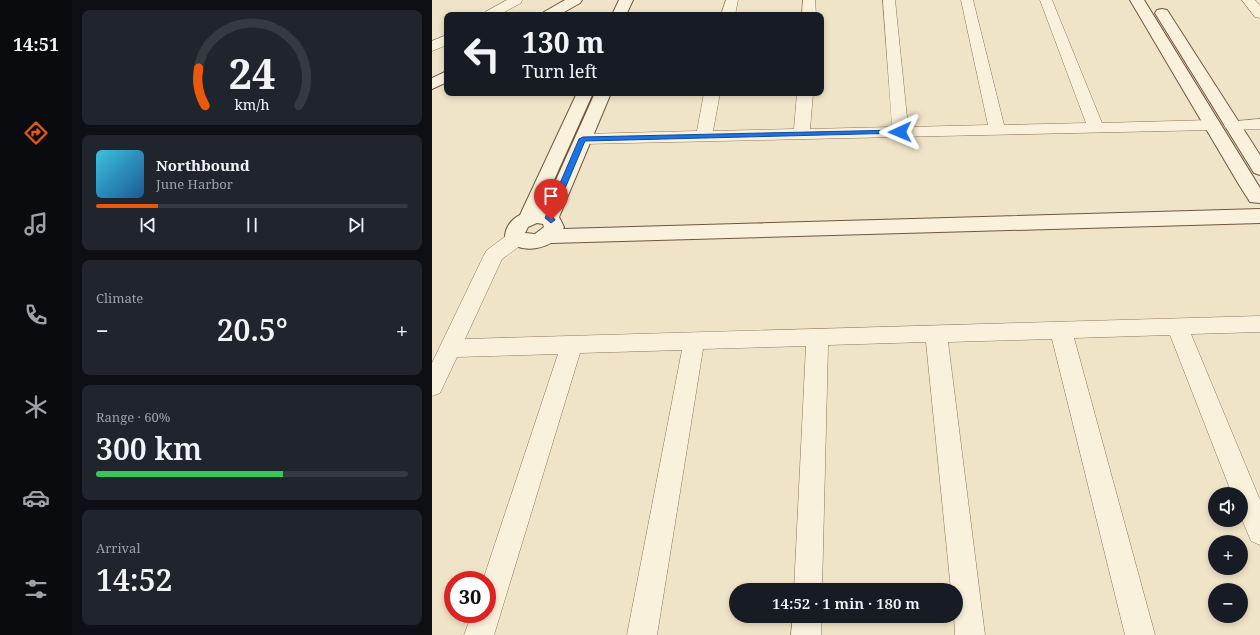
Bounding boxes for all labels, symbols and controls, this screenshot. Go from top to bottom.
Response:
text: 130 m [522,23,604,61]
icon: left [456,28,508,80]
text: 14:51 [13,32,59,56]
text: 24 [228,44,276,100]
text: Turn left [522,59,597,83]
text: km/h [234,94,270,113]
position arrow [879,111,921,153]
icon: directions [22,119,50,147]
text: Northbound [156,155,250,175]
text: June Harbor [156,175,233,193]
pin [534,179,568,220]
icon: arrive [540,185,562,207]
icon: music [22,210,50,238]
icon: previous [137,214,159,236]
icon: pause [241,214,263,236]
icon: next [345,214,367,236]
text: Climate [96,289,143,307]
icon: phone [22,301,50,329]
text: 20.5° [217,309,288,350]
text: − [96,315,109,345]
text: + [396,315,408,345]
icon: climate [22,393,50,421]
text: Range · 60% [96,408,170,426]
text: 300 km [96,428,202,469]
icon: car [22,484,50,512]
map controls [1208,487,1248,623]
button: sound [1208,487,1248,527]
button: + [1208,535,1248,575]
text: Arrival [96,539,140,557]
text: 14:52 [96,559,172,600]
speed limit sign: 30 [444,571,496,623]
icon: filters [22,575,50,603]
button: − [1208,583,1248,623]
text: 14:52 · 1 min · 180 m [772,593,920,613]

